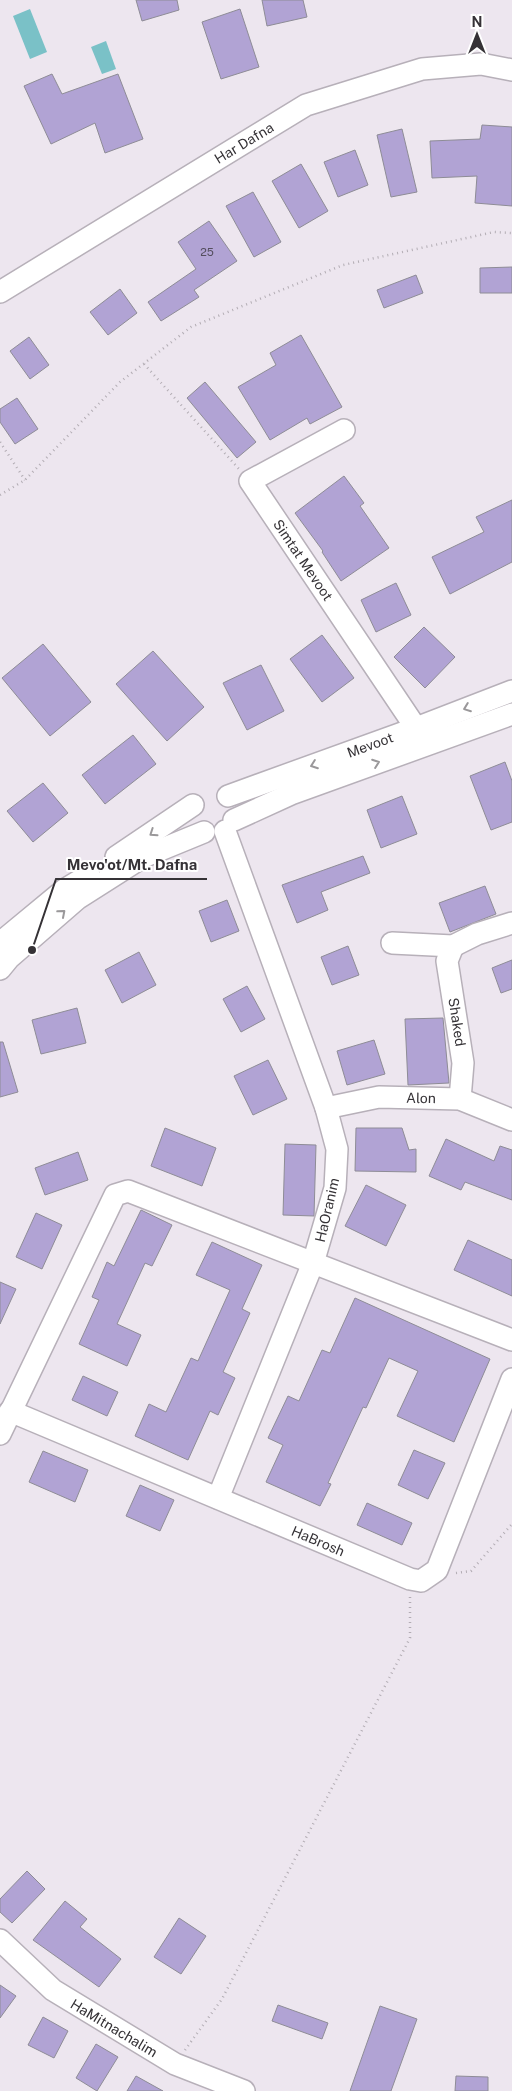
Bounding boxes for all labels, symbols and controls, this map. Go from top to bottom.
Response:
north arrow [452,10,502,60]
text: N [472,14,482,30]
street label: Har Dafna [212,119,276,167]
house number: 25 [200,246,214,258]
street label: Simtat Mevoot [270,516,336,604]
one-way arrow [463,703,471,713]
street label: Mevoot [345,729,395,761]
one-way arrow [311,759,319,769]
one-way arrow [372,759,380,769]
one-way arrow [149,827,159,836]
callout: Mevo'ot/Mt. Dafna [56,849,207,879]
text: Mevo'ot/Mt. Dafna [67,856,197,873]
one-way arrow [56,909,65,918]
street label: Shaked [445,997,469,1047]
street label: Alon [406,1090,436,1106]
street label: HaOranim [312,1176,342,1244]
street label: HaBrosh [289,1523,347,1559]
street label: HaMitnachalim [68,1996,160,2060]

